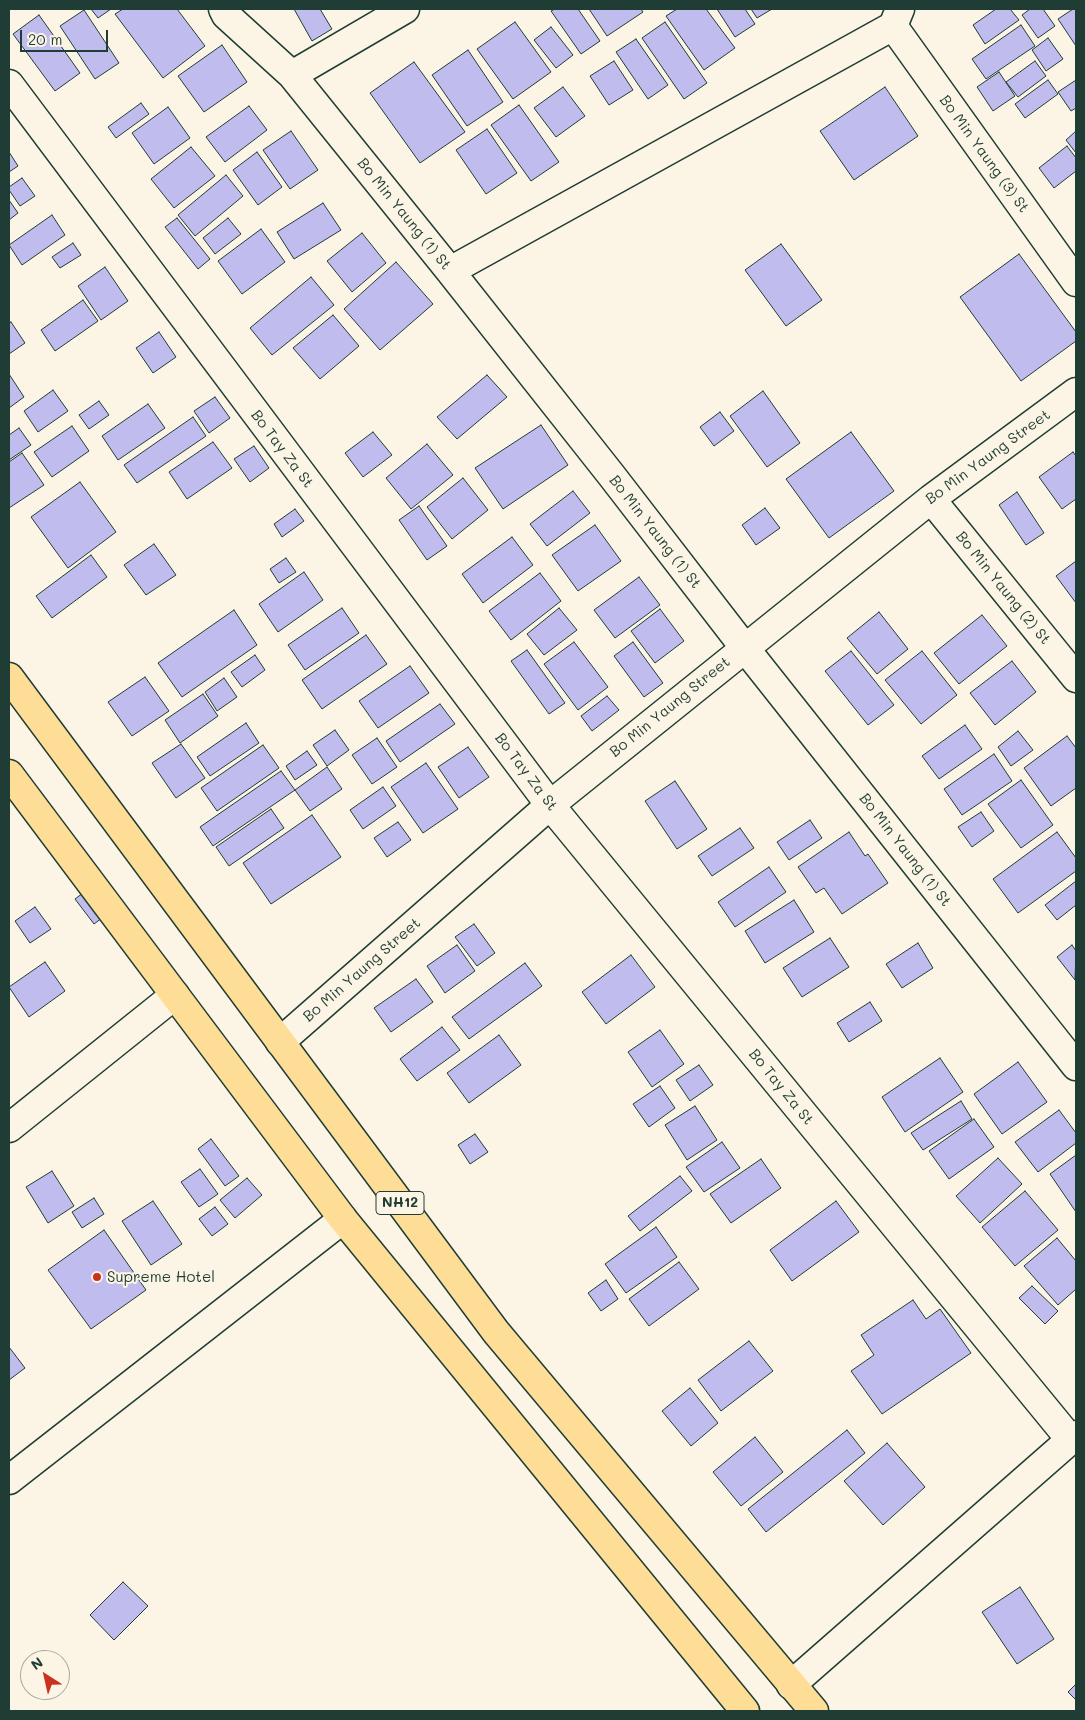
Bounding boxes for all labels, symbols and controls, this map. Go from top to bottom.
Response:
scale bar [22,20,110,52]
text: 20 m [28,29,62,49]
street label: Bo Min Yaung (3) St [935,92,1033,216]
street label: Bo Min Yaung (1) St [353,154,455,274]
street label: Bo Min Yaung Street [922,406,1054,508]
street label: Bo Tay Za St [247,407,317,491]
street label: Bo Min Yaung (1) St [605,472,705,592]
street label: Bo Min Yaung (2) St [952,528,1054,648]
street label: Bo Min Yaung Street [606,653,734,761]
street label: Bo Tay Za St [491,730,561,814]
street label: Bo Min Yaung (1) St [855,790,955,910]
street label: Bo Min Yaung Street [300,914,424,1026]
street label: Bo Tay Za St [745,1045,817,1129]
road number: NH12 [376,1192,424,1214]
place label: Supreme Hotel [107,1268,215,1286]
marker: Supreme Hotel [91,1271,103,1283]
north arrow [20,1650,70,1700]
text: N [27,1652,46,1674]

